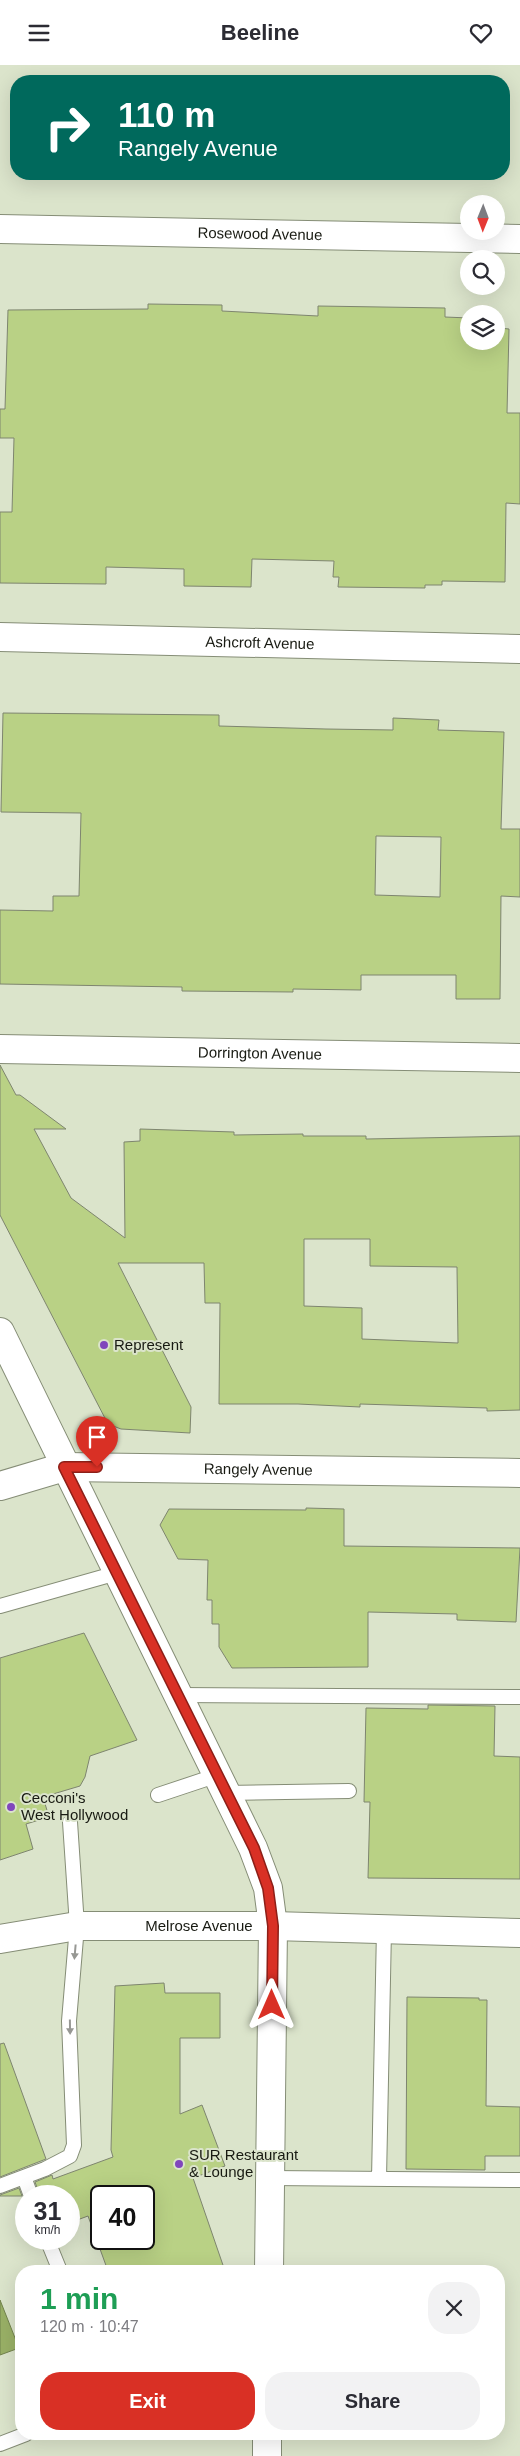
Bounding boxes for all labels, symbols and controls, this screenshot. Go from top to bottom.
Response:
icon: menu [25,19,53,47]
icon: heart [467,19,495,47]
text: Beeline [221,20,299,45]
icon: right [35,95,100,160]
text: 110 m [118,95,215,134]
text: Rangely Avenue [118,136,278,161]
north arrow [460,195,505,240]
map controls [460,195,505,350]
street label: Rosewood Avenue [197,224,323,243]
button: search [460,250,505,295]
button: layers [460,305,505,350]
street label: Ashcroft Avenue [205,633,315,652]
street label: Dorrington Avenue [198,1043,322,1063]
place label: Represent [114,1336,184,1353]
marker: Represent [98,1339,110,1351]
pin [76,1416,118,1467]
icon: arrive [83,1423,111,1451]
street label: Rangely Avenue [204,1460,313,1478]
place label: Cecconi's West Hollywood [21,1789,128,1823]
marker: Cecconi's West Hollywood [5,1801,17,1813]
street label: Melrose Avenue [145,1917,253,1934]
one-way arrow [71,1944,79,1960]
position arrow [245,1978,297,2030]
one-way arrow [66,2019,74,2035]
place label: SUR Restaurant & Lounge [189,2146,299,2180]
marker: SUR Restaurant & Lounge [173,2158,185,2170]
speed limit sign: 40 [90,2185,155,2250]
text: 31 [34,2197,61,2225]
text: km/h [34,2223,61,2237]
text: 1 min [40,2282,118,2315]
button: close [428,2282,480,2334]
text: 120 m · 10:47 [40,2318,139,2335]
button: Exit [40,2372,255,2430]
button: Share [265,2372,480,2430]

